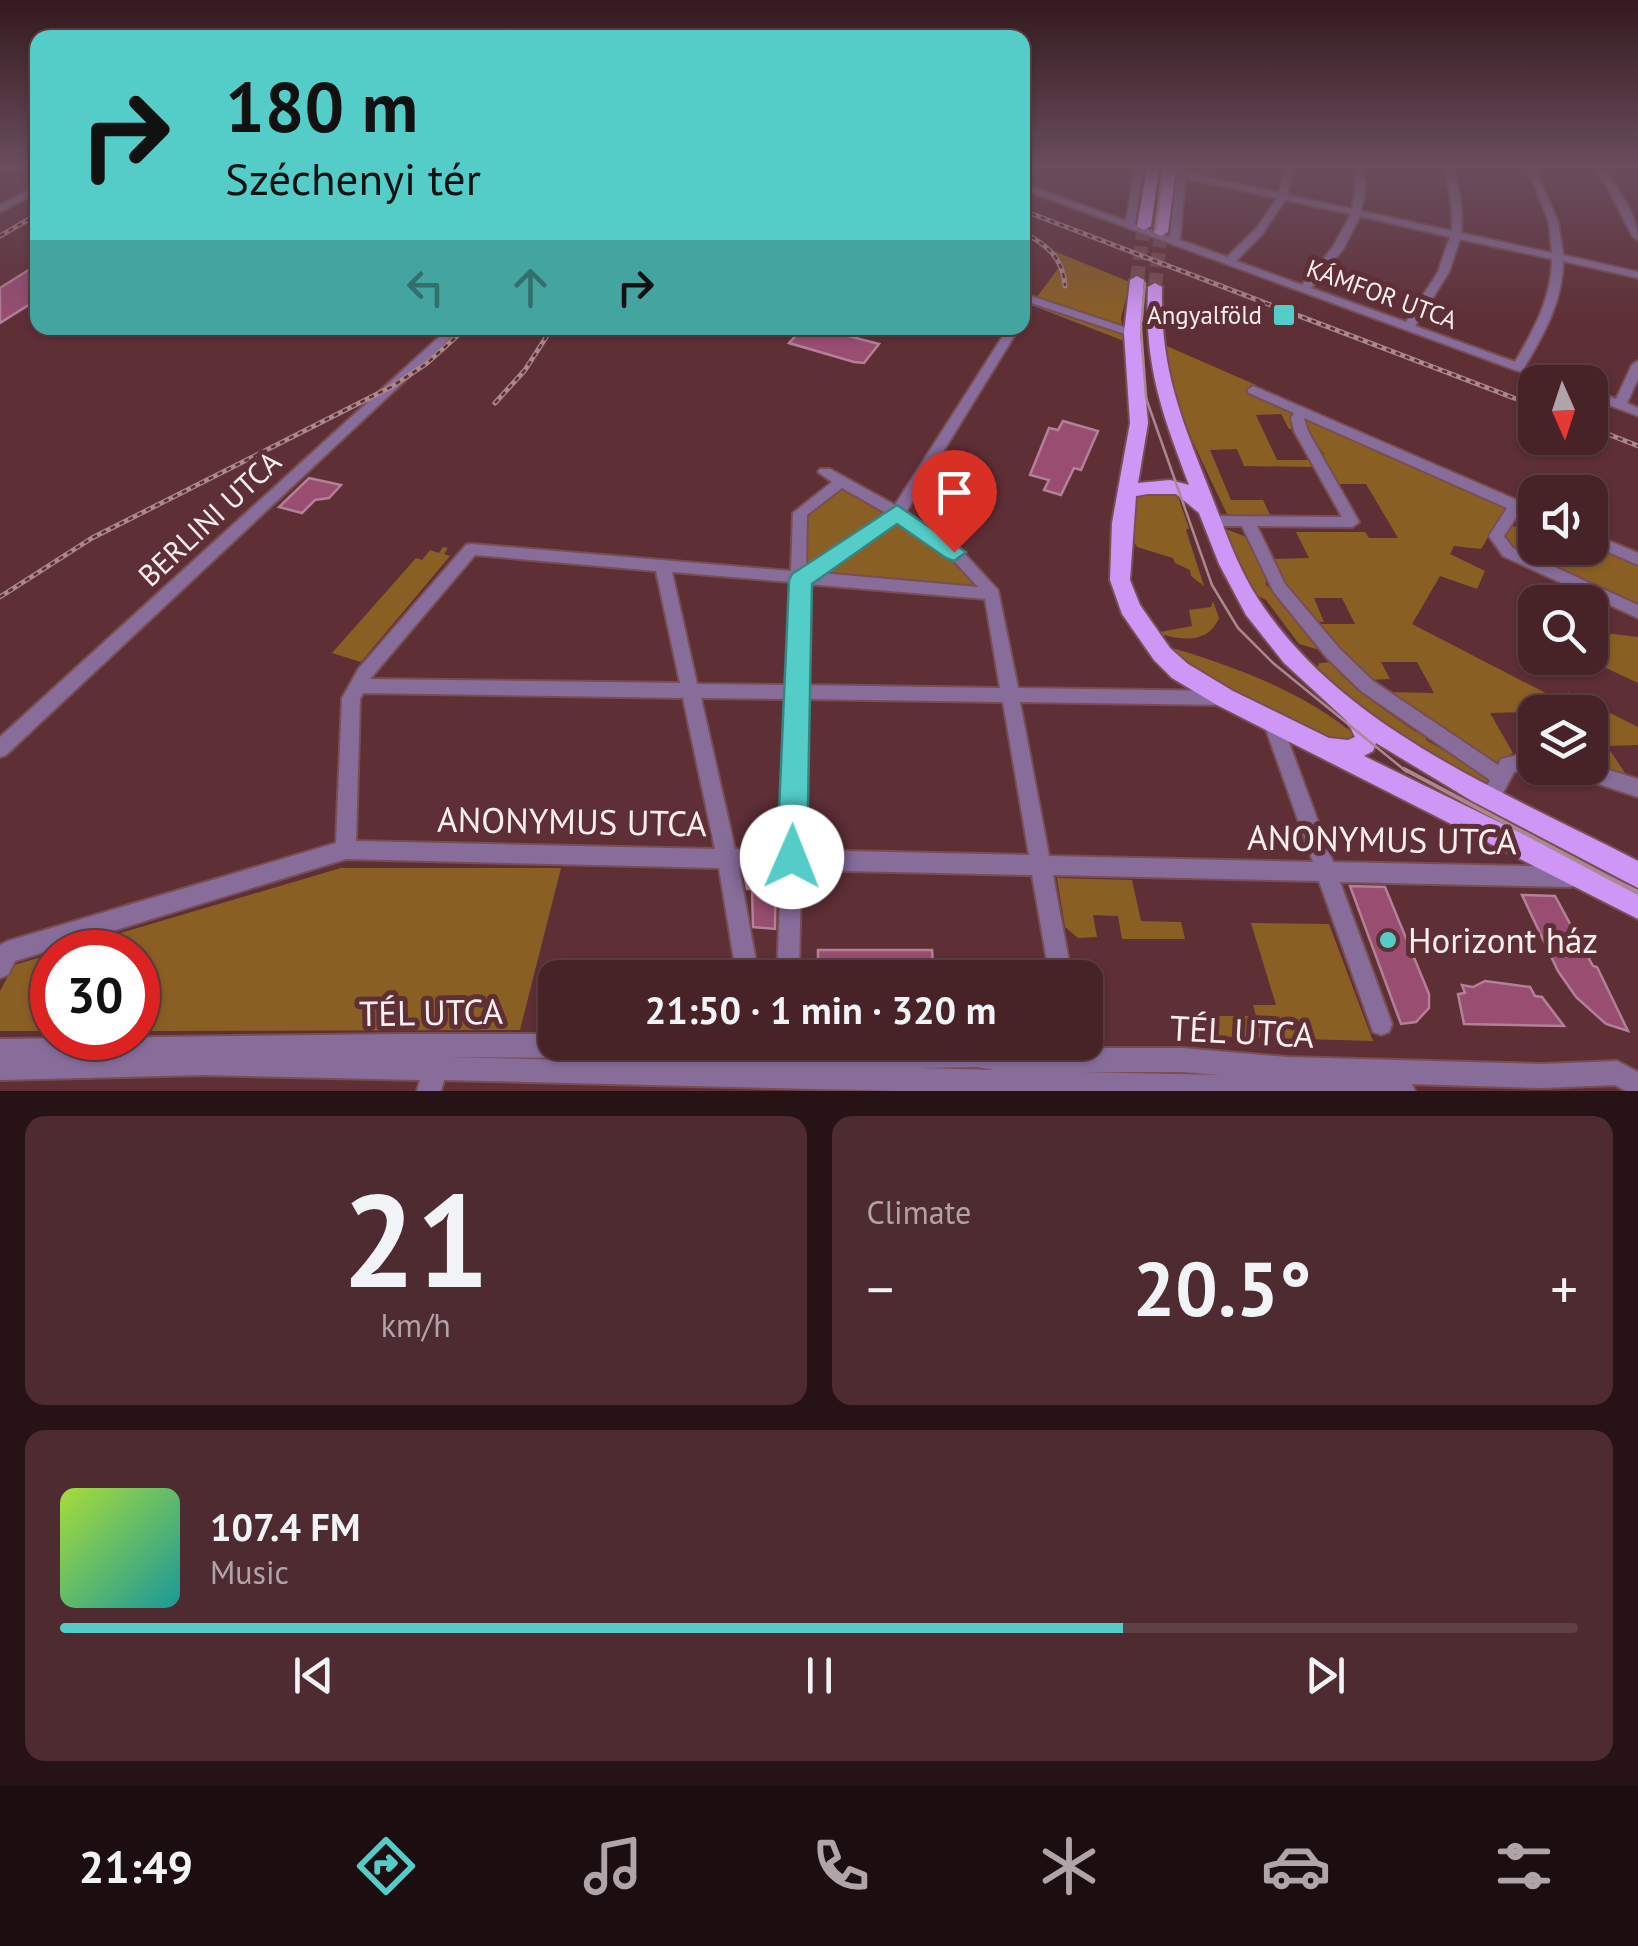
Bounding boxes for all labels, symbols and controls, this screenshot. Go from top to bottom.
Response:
text: 180 m [225,61,418,151]
icon: right [60,70,190,200]
text: Széchenyi tér [225,149,481,207]
street label: KÁMFOR UTCA [1302,252,1462,336]
icon: left [398,260,453,315]
icon: ahead [503,260,558,315]
icon: right [608,260,663,315]
place label: Angyalföld [1147,299,1262,331]
marker: Angyalföld [1271,302,1297,328]
north arrow [1518,365,1608,455]
map controls [1518,365,1608,785]
street label: BERLINI UTCA [129,442,289,594]
pin [912,450,997,553]
icon: arrive [927,465,982,520]
button: sound [1518,475,1608,565]
button: search [1518,585,1608,675]
button: layers [1518,695,1608,785]
street label: ANONYMUS UTCA [437,796,708,846]
position arrow [740,805,844,909]
street label: ANONYMUS UTCA [1247,814,1518,864]
place label: Horizont ház [1408,917,1598,963]
marker: Horizont ház [1377,929,1399,951]
speed limit sign: 30 [30,930,160,1060]
text: 21:50 · 1 min · 320 m [645,985,996,1034]
street label: TÉL UTCA [359,988,504,1036]
street label: TÉL UTCA [1169,1004,1316,1058]
text: 21 [342,1155,489,1323]
text: Climate [867,1191,971,1233]
text: 20.5° [1133,1240,1312,1337]
text: − [867,1253,894,1324]
text: + [1550,1253,1578,1324]
text: km/h [381,1304,451,1346]
text: 107.4 FM [210,1502,360,1551]
text: Music [210,1551,289,1593]
icon: previous [286,1648,341,1703]
icon: pause [792,1648,847,1703]
icon: next [1298,1648,1353,1703]
icon: directions [351,1831,421,1901]
icon: music [578,1831,648,1901]
icon: phone [806,1831,876,1901]
icon: climate [1034,1831,1104,1901]
icon: car [1261,1831,1331,1901]
icon: filters [1489,1831,1559,1901]
text: 21:49 [79,1837,193,1895]

